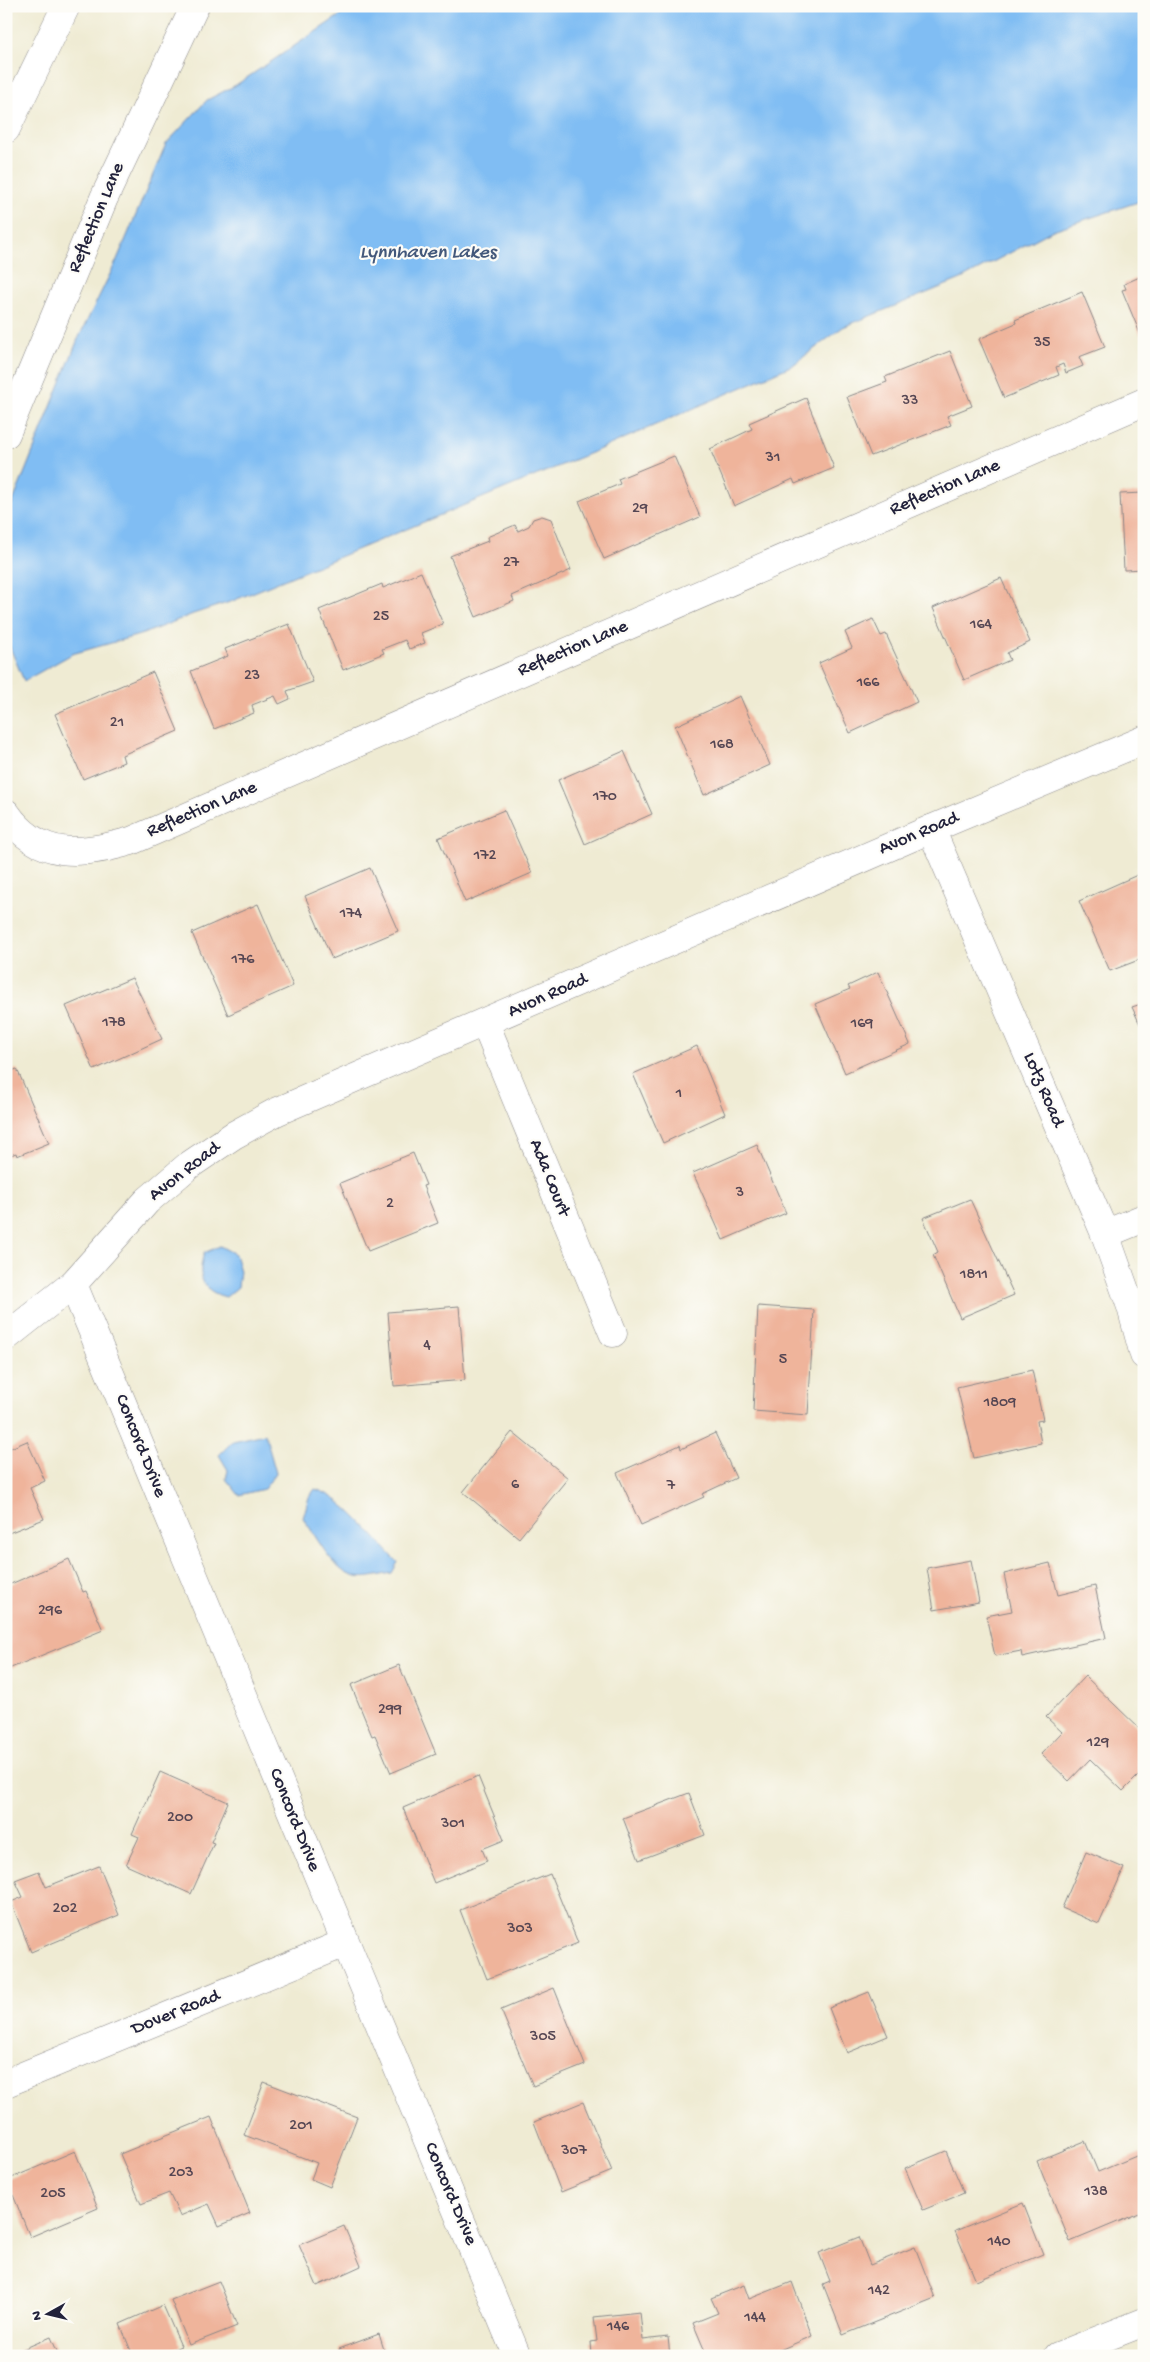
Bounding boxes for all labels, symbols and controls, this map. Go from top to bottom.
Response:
street label: Reflection Lane [63,159,131,277]
water label: Lynnhaven Lakes [360,242,498,265]
house number: 35 [1033,334,1050,353]
house number: 33 [901,392,918,411]
house number: 31 [765,449,780,468]
street label: Reflection Lane [886,454,1004,522]
house number: 29 [632,500,648,519]
house number: 27 [503,554,520,573]
house number: 25 [373,608,389,627]
street label: Reflection Lane [514,615,632,683]
house number: 164 [969,616,993,635]
house number: 23 [244,667,260,686]
house number: 166 [856,674,880,693]
house number: 21 [110,714,124,733]
house number: 168 [709,736,734,755]
street label: Reflection Lane [143,776,261,844]
house number: 170 [592,788,617,807]
street label: Avon Road [876,806,964,861]
house number: 172 [473,847,496,866]
house number: 174 [339,905,363,924]
house number: 176 [231,951,255,970]
street label: Avon Road [505,968,593,1024]
house number: 178 [101,1014,126,1033]
house number: 169 [850,1015,873,1034]
street label: Lotz Road [1017,1049,1070,1133]
house number: 1 [675,1085,682,1104]
street label: Avon Road [145,1136,227,1207]
street label: Ada Court [523,1136,576,1222]
house number: 3 [735,1184,744,1203]
house number: 2 [386,1195,394,1214]
house number: 1811 [959,1266,988,1285]
house number: 4 [423,1337,431,1356]
house number: 5 [779,1351,787,1370]
street label: Concord Drive [109,1391,171,1501]
house number: 1809 [983,1394,1016,1413]
house number: 6 [511,1476,520,1495]
house number: 7 [666,1477,676,1496]
house number: 296 [38,1602,63,1621]
house number: 299 [378,1701,402,1720]
house number: 129 [1086,1734,1109,1753]
street label: Concord Drive [263,1765,325,1875]
house number: 200 [167,1809,193,1828]
house number: 301 [440,1815,465,1834]
house number: 202 [53,1900,78,1919]
house number: 303 [506,1920,533,1939]
street label: Dover Road [127,1984,225,2042]
house number: 305 [529,2028,556,2047]
house number: 201 [289,2117,313,2136]
street label: Concord Drive [418,2139,482,2249]
house number: 307 [560,2142,588,2161]
house number: 203 [168,2164,194,2183]
house number: 138 [1083,2183,1108,2202]
house number: 205 [40,2185,66,2204]
house number: 140 [986,2233,1011,2252]
house number: 142 [867,2282,890,2301]
north arrow [22,2290,72,2340]
house number: 144 [743,2309,766,2328]
text: N [29,2310,47,2321]
house number: 146 [606,2318,630,2337]

